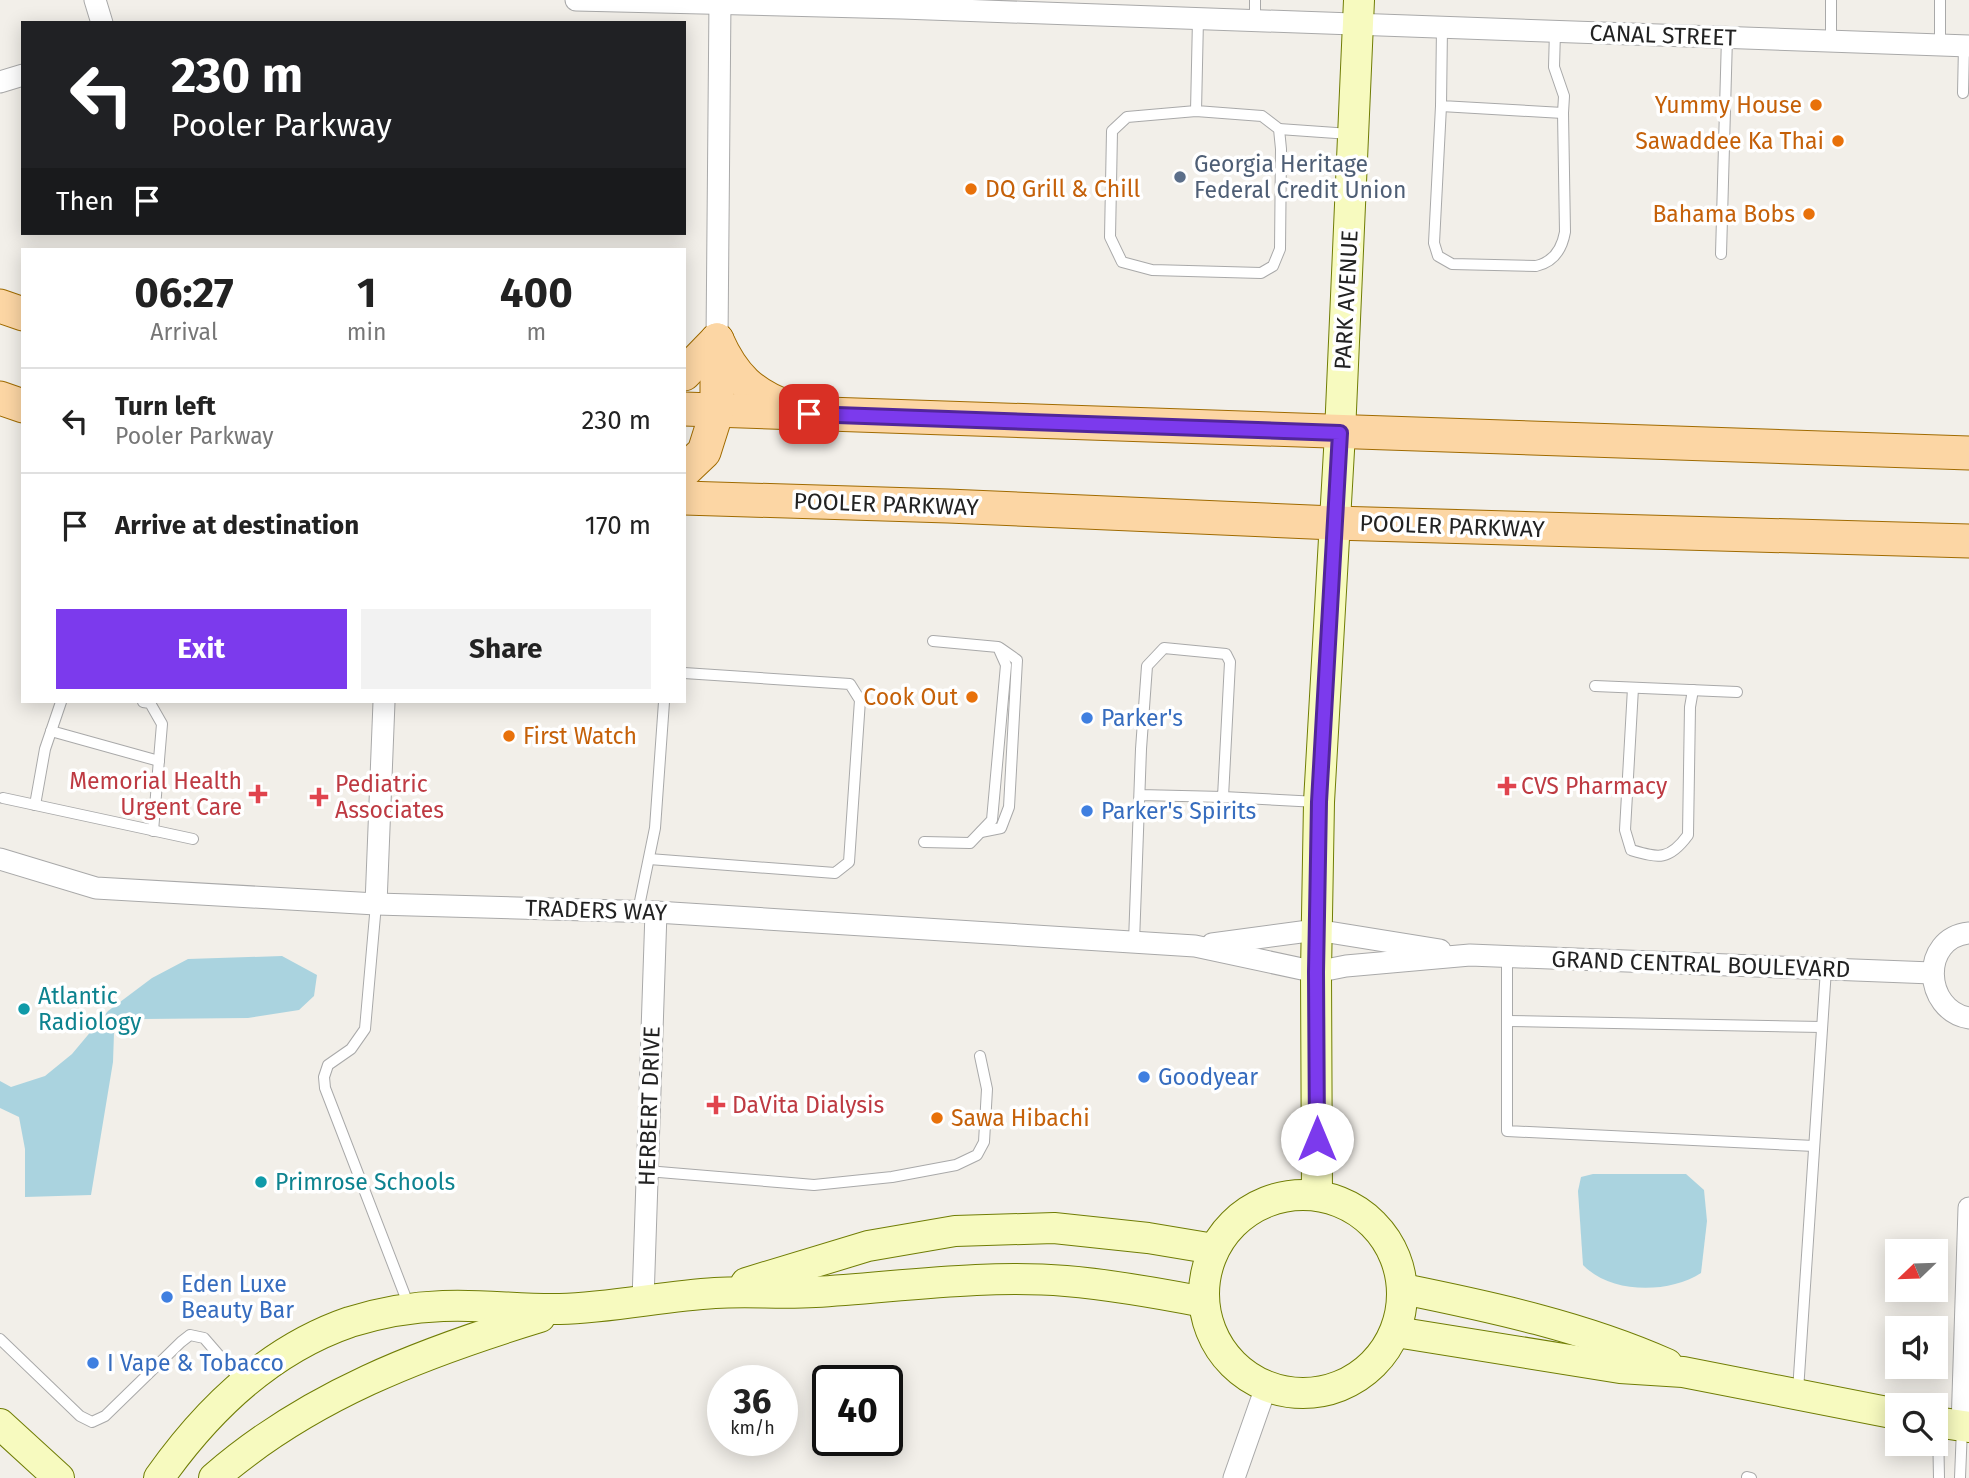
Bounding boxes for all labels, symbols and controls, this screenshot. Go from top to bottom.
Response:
street label: CANAL STREET [1589,18,1737,52]
text: 230 m [171,46,303,105]
icon: left [56,49,147,140]
place label: Yummy House [1655,91,1802,119]
marker: Yummy House [1808,97,1824,113]
text: Pooler Parkway [171,106,392,144]
place label: Sawaddee Ka Thai [1635,127,1824,155]
marker: Sawaddee Ka Thai [1830,133,1846,149]
place label: Georgia Heritage Federal Credit Union [1194,150,1407,204]
marker: Georgia Heritage Federal Credit Union [1172,169,1188,185]
place label: DQ Grill & Chill [985,175,1140,203]
marker: DQ Grill & Chill [963,181,979,197]
icon: arrive [128,182,166,220]
text: Then [56,186,114,217]
place label: Bahama Bobs [1652,200,1795,228]
marker: Bahama Bobs [1801,206,1817,222]
street label: PARK AVENUE [1328,229,1364,371]
text: 06:27 [134,268,234,318]
text: 1 [357,268,376,318]
text: 400 [500,268,573,318]
text: Arrival [150,318,218,346]
text: min [347,318,387,346]
text: m [526,318,546,346]
pin [779,384,839,444]
text: Turn left [115,391,216,422]
icon: arrive [790,395,828,433]
icon: left [56,402,94,440]
text: 230 m [582,405,651,436]
text: Pooler Parkway [115,422,274,450]
street label: POOLER PARKWAY [793,487,979,521]
icon: arrive [56,507,94,545]
street label: POOLER PARKWAY [1359,509,1545,543]
text: Arrive at destination [115,510,359,541]
text: 170 m [585,510,651,541]
button: Exit [56,609,347,689]
button: Share [361,609,651,689]
place label: Cook Out [863,683,959,711]
marker: Cook Out [964,689,980,705]
place label: Parker's [1101,704,1183,732]
marker: Parker's [1079,710,1095,726]
place label: First Watch [523,722,637,750]
marker: First Watch [501,728,517,744]
place label: Memorial Health Urgent Care [69,767,242,821]
place label: Pediatric Associates [335,770,444,824]
place label: CVS Pharmacy [1521,772,1668,800]
marker: CVS Pharmacy [1499,778,1515,794]
marker: Memorial Health Urgent Care [248,784,268,804]
marker: Pediatric Associates [309,787,329,807]
place label: Parker's Spirits [1101,797,1256,825]
marker: Parker's Spirits [1079,803,1095,819]
street label: TRADERS WAY [524,894,668,926]
street label: GRAND CENTRAL BOULEVARD [1551,945,1851,983]
place label: Atlantic Radiology [38,982,142,1036]
marker: Atlantic Radiology [16,1001,32,1017]
street label: HERBERT DRIVE [632,1025,666,1187]
place label: Goodyear [1158,1063,1258,1091]
marker: Goodyear [1136,1069,1152,1085]
place label: DaVita Dialysis [732,1091,884,1119]
marker: DaVita Dialysis [706,1095,726,1115]
position arrow [1280,1102,1354,1176]
place label: Sawa Hibachi [951,1104,1090,1132]
marker: Sawa Hibachi [929,1110,945,1126]
place label: Primrose Schools [275,1168,455,1196]
marker: Primrose Schools [253,1174,269,1190]
north arrow [1885,1239,1948,1302]
map controls [1885,1239,1948,1456]
place label: Eden Luxe Beauty Bar [181,1270,294,1324]
marker: Eden Luxe Beauty Bar [159,1289,175,1305]
button: sound [1885,1316,1948,1379]
place label: I Vape & Tobacco [107,1349,284,1377]
marker: I Vape & Tobacco [85,1355,101,1371]
speed limit sign: 40 [812,1365,903,1456]
text: 36 [734,1380,771,1422]
button: search [1885,1393,1948,1456]
text: km/h [730,1417,775,1439]

